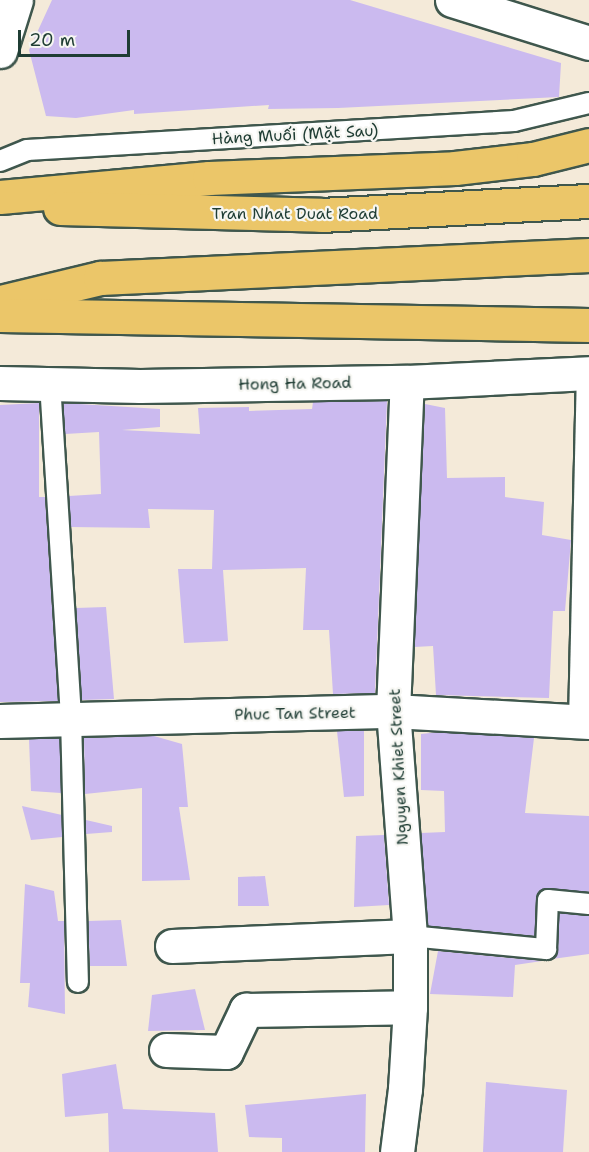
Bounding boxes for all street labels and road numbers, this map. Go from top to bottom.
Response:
street label: Hàng Muối (Mặt Sau) [211,121,379,149]
street label: Tran Nhat Duat Road [212,204,378,224]
street label: Hong Ha Road [238,373,352,395]
street label: Nguyen Khiet Street [385,688,413,846]
street label: Phuc Tan Street [234,703,356,725]

